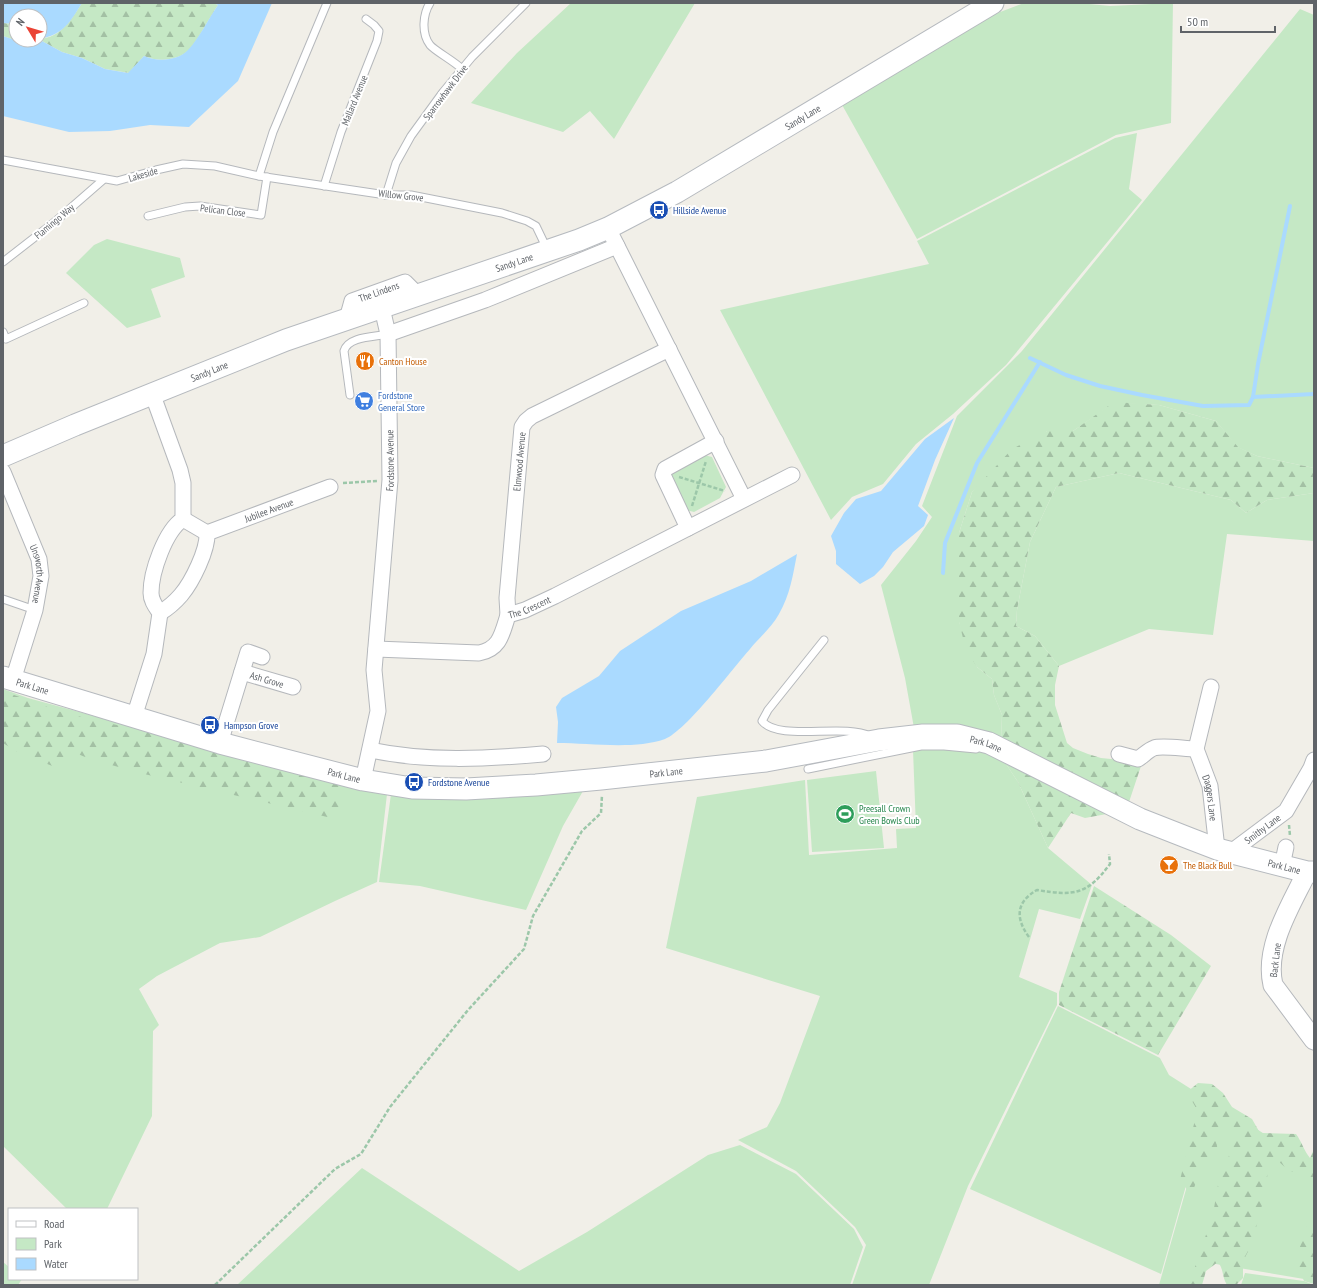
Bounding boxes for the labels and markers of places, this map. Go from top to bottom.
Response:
bus stop icon: Hillside Avenue [648,199,670,221]
place label: Hillside Avenue [673,204,726,217]
restaurant icon: Canton House [354,350,376,372]
place label: Canton House [379,355,427,368]
place label: Fordstone General Store [378,389,425,414]
supermarket icon: Fordstone General Store [353,390,375,412]
bus stop icon: Hampson Grove [199,714,221,736]
place label: Hampson Grove [224,719,278,732]
bus stop icon: Fordstone Avenue [403,771,425,793]
place label: Fordstone Avenue [428,776,490,789]
place label: Preesall Crown Green Bowls Club [859,802,920,827]
sports icon: Preesall Crown Green Bowls Club [834,803,856,825]
bar icon: The Black Bull [1158,854,1180,876]
place label: The Black Bull [1183,859,1233,872]

